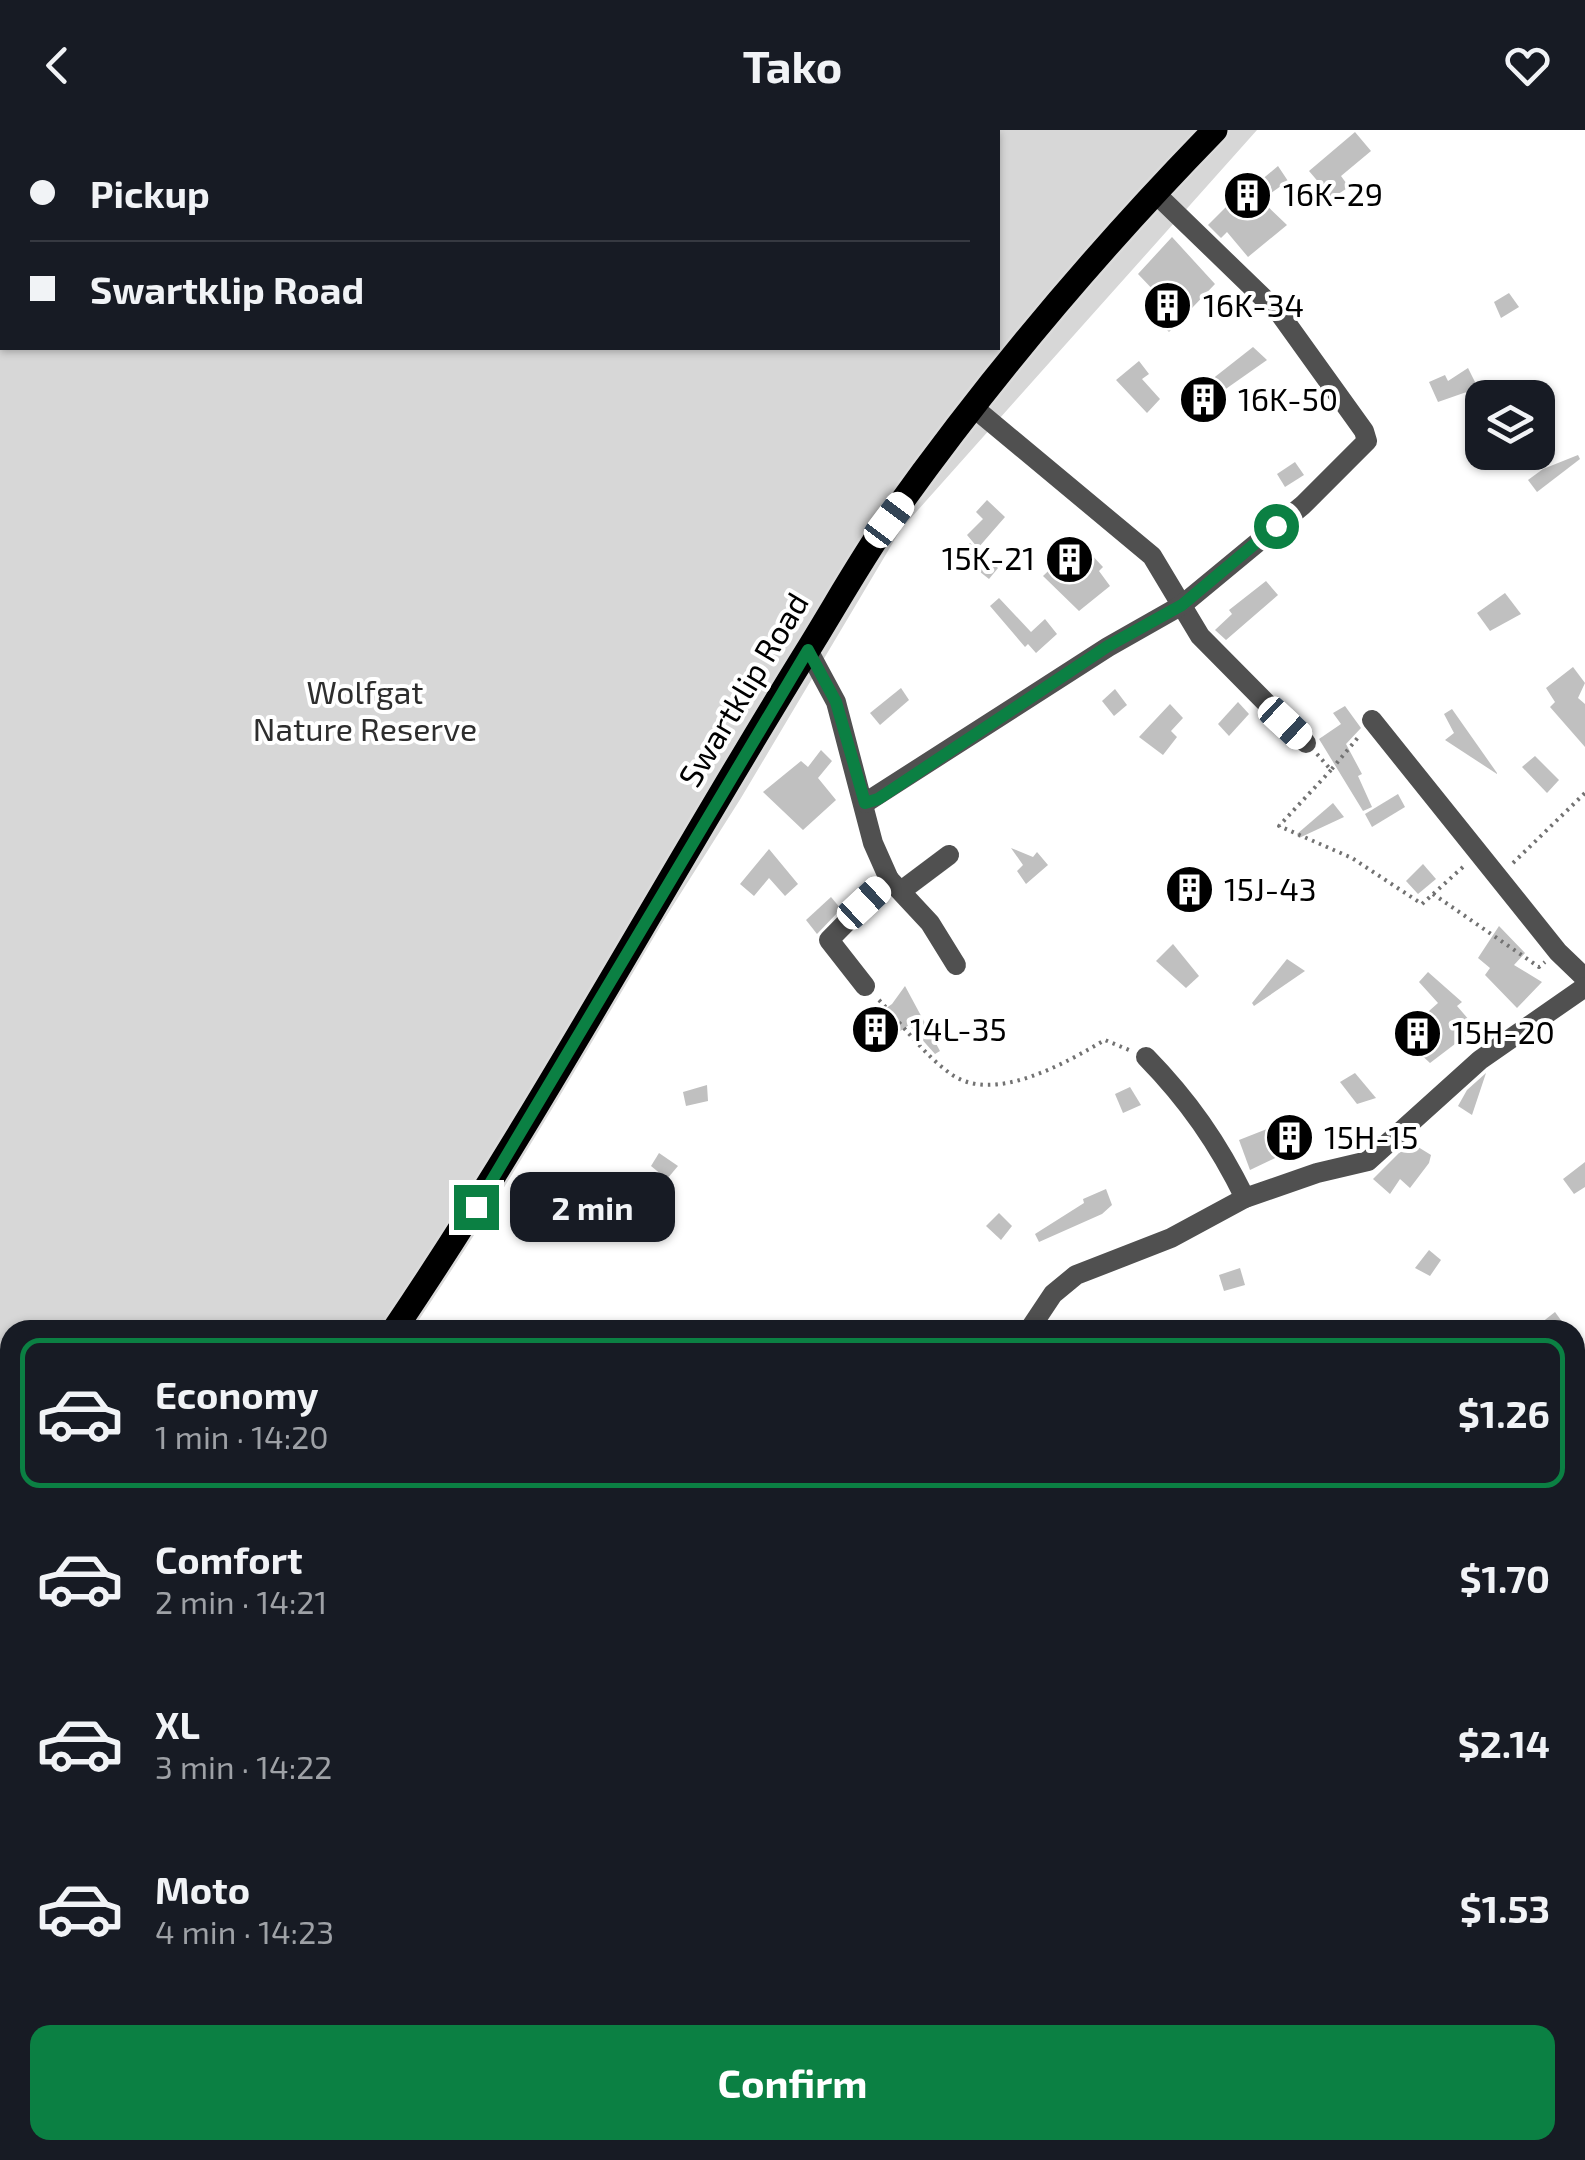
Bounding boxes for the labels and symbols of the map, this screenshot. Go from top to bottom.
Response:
building icon: 16K-29 [1222,169,1274,221]
place label: 16K-29 [1283,174,1383,212]
building icon: 16K-34 [1142,280,1194,332]
place label: 16K-34 [1203,285,1304,323]
building icon: 16K-50 [1177,374,1229,426]
place label: 16K-50 [1238,379,1338,417]
car [859,487,919,553]
route start [1254,504,1299,549]
building icon: 15K-21 [1044,533,1096,585]
place label: 15K-21 [942,538,1035,576]
street label: Swartklip Road [669,585,815,793]
park label: Wolfgat Nature Reserve [253,672,477,747]
car [1253,692,1317,754]
building icon: 15J-43 [1163,864,1215,916]
place label: 15J-43 [1224,869,1317,907]
car [832,872,896,934]
building icon: 14L-35 [849,1004,901,1056]
building icon: 15H-20 [1391,1007,1443,1059]
place label: 14L-35 [910,1009,1007,1047]
place label: 15H-20 [1452,1012,1555,1050]
building icon: 15H-15 [1263,1112,1315,1164]
place label: 15H-15 [1324,1117,1419,1155]
callout: 2 min [511,1172,676,1242]
route end [454,1185,499,1230]

